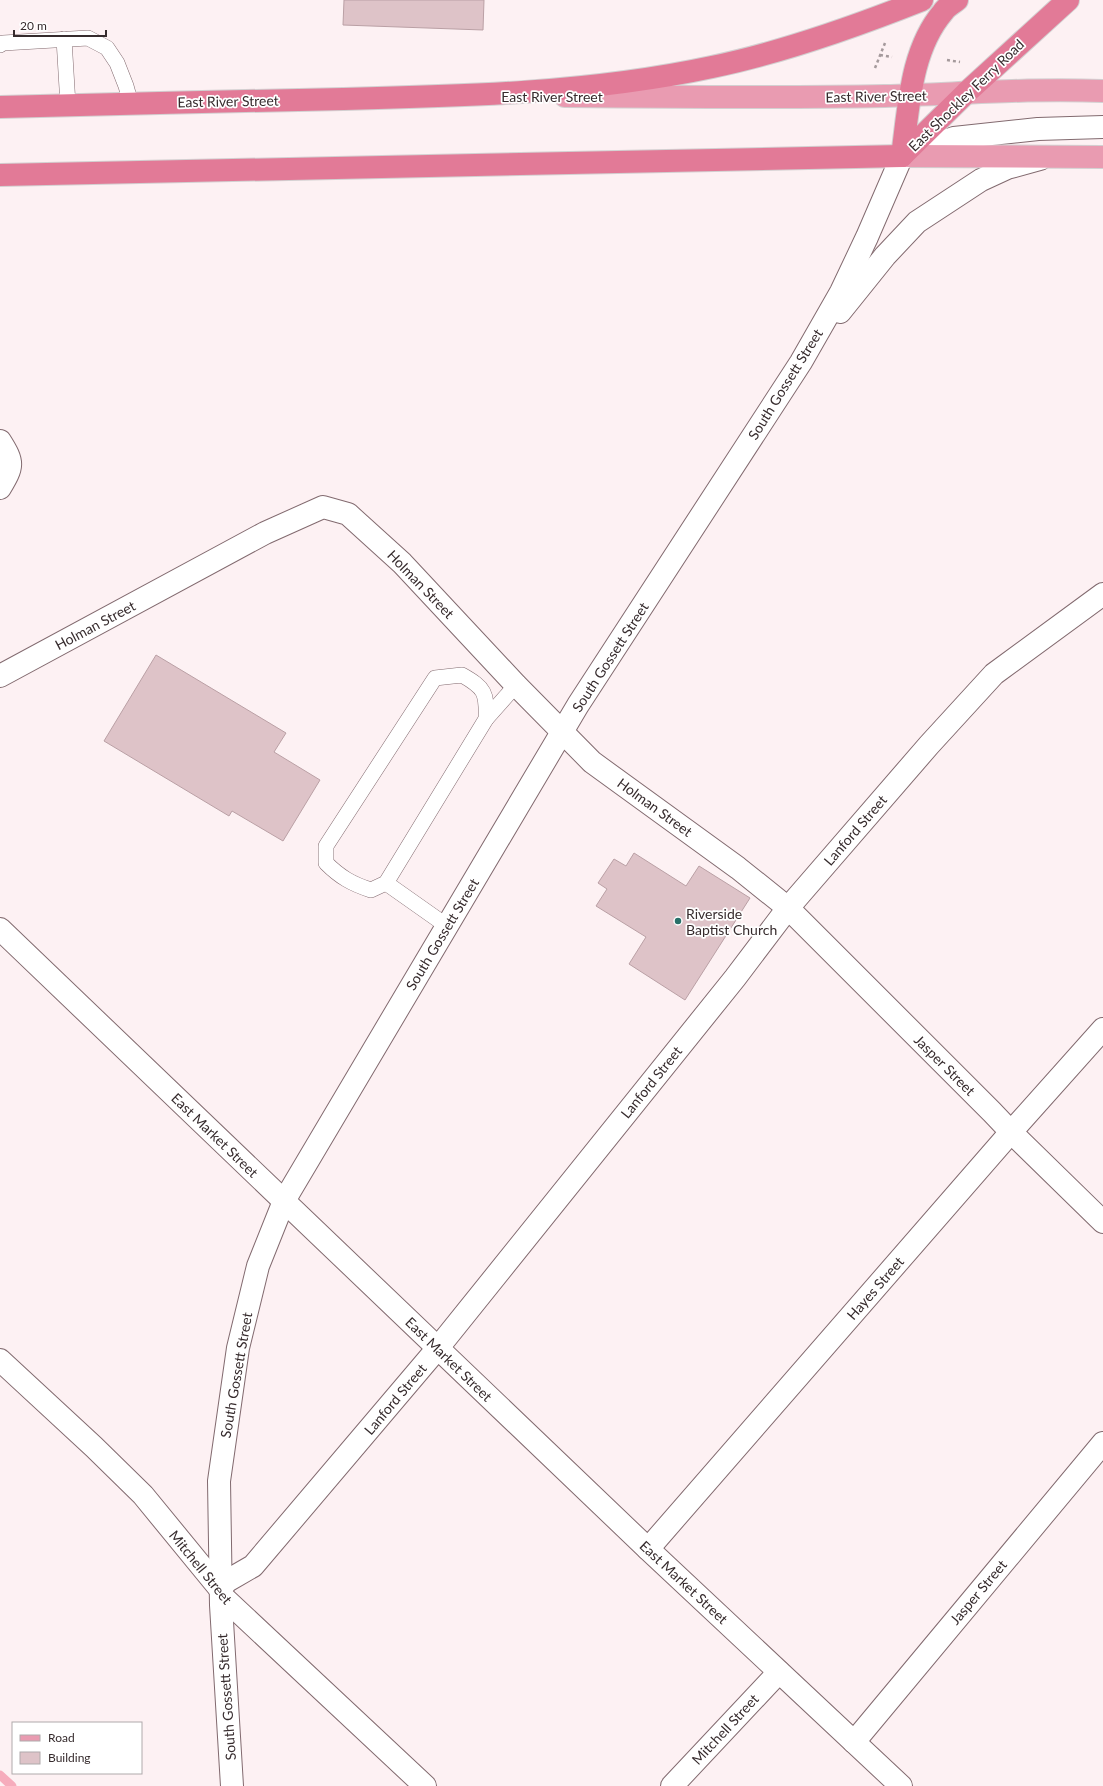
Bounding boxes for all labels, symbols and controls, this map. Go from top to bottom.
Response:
scale bar [14,12,106,38]
text: 20 m [20,18,47,33]
street label: East Shockley Ferry Road [905,35,1027,155]
street label: East River Street [825,87,927,105]
street label: East River Street [501,88,603,105]
street label: East River Street [177,92,279,110]
street label: South Gossett Street [744,326,826,442]
street label: Holman Street [384,546,458,622]
street label: Holman Street [52,597,138,653]
street label: South Gossett Street [568,599,652,715]
street label: Holman Street [614,774,696,840]
street label: Lanford Street [820,791,890,869]
street label: South Gossett Street [402,875,482,993]
place label: Riverside Baptist Church [686,905,777,938]
marker: Riverside Baptist Church [673,916,683,926]
street label: Jasper Street [911,1031,979,1099]
street label: Lanford Street [617,1043,685,1121]
street label: East Market Street [168,1089,262,1181]
street label: Hayes Street [843,1253,907,1323]
street label: South Gossett Street [217,1311,255,1439]
street label: East Market Street [402,1313,496,1405]
street label: Lanford Street [360,1360,430,1438]
street label: Mitchell Street [166,1527,236,1607]
street label: East Market Street [637,1537,731,1627]
street label: Jasper Street [946,1556,1010,1628]
street label: South Gossett Street [213,1633,239,1761]
street label: Mitchell Street [688,1690,762,1768]
legend [12,1722,142,1774]
text: Road [48,1730,75,1745]
text: Building [48,1750,91,1765]

